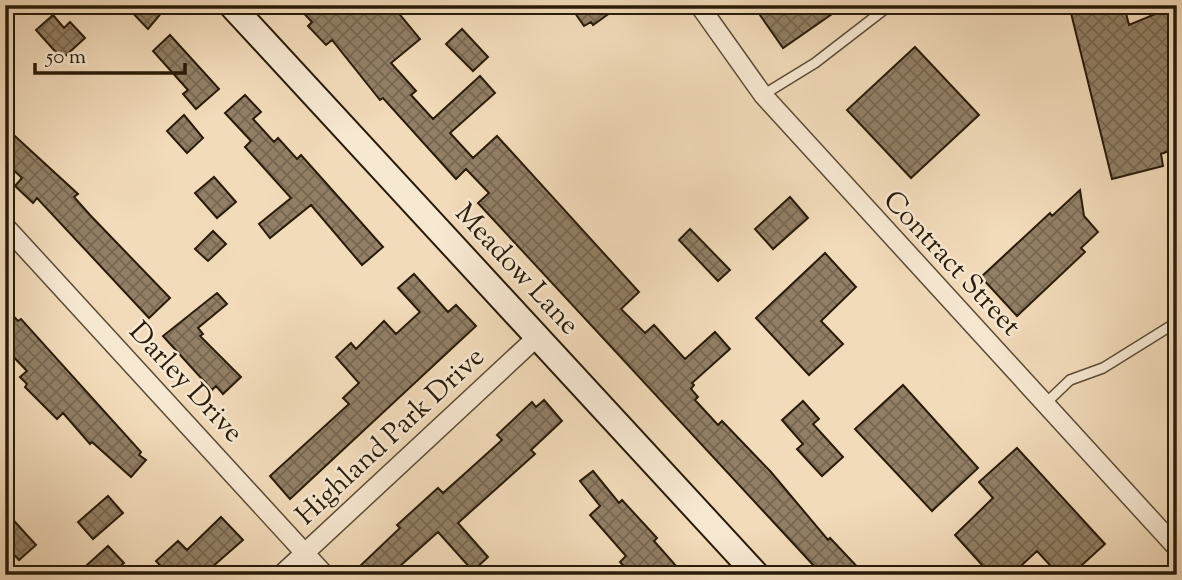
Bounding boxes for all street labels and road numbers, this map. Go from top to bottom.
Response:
street label: Contract Street [873,182,1029,346]
street label: Meadow Lane [444,195,588,345]
street label: Darley Drive [118,314,252,452]
street label: Highland Park Drive [288,339,494,535]

